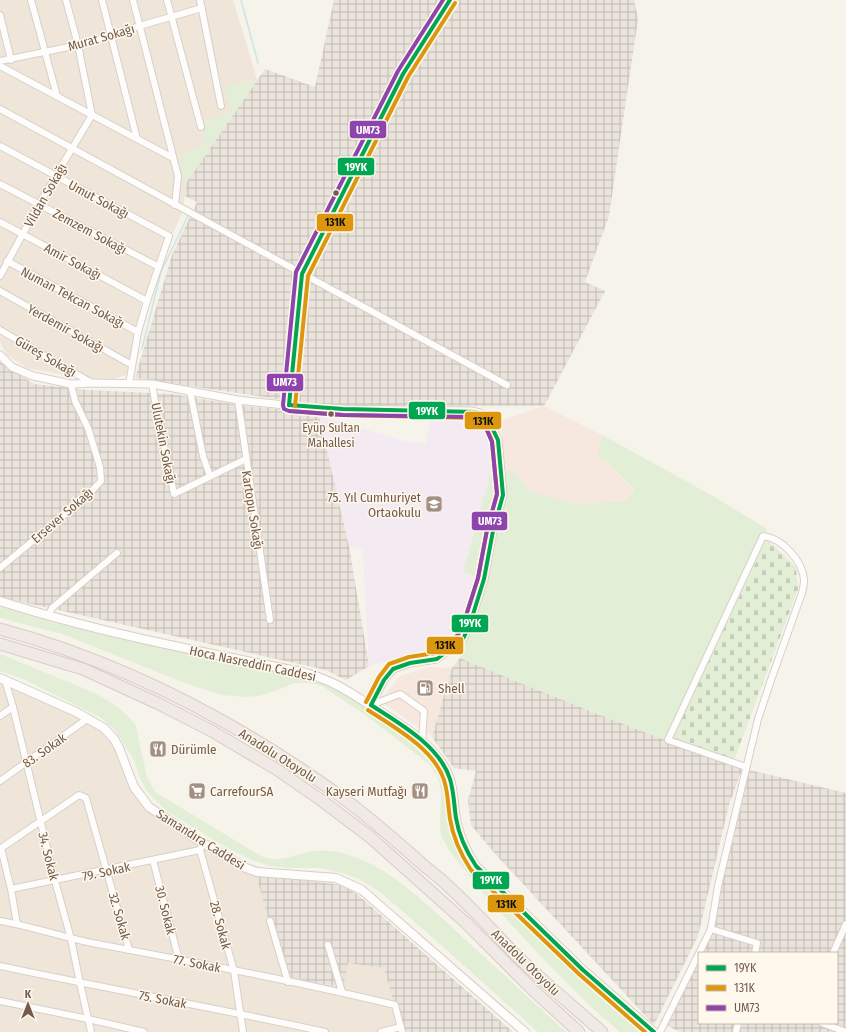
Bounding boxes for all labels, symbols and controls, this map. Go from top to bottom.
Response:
street label: Murat Sokağı [66,21,136,54]
line badge: UM73 [349,120,387,139]
text: UM73 [356,124,380,137]
line badge: 19YK [337,157,375,176]
street label: Vildan Sokağı [21,161,70,230]
text: 19YK [345,161,368,174]
street label: Umut Sokağı [66,177,132,222]
unlabelled marker [331,188,341,198]
street label: Zemzem Sokağı [50,206,129,257]
line badge: 131K [316,213,354,232]
text: 131K [325,216,346,229]
street label: Amir Sokağı [42,240,104,283]
street label: Numan Tekcan Sokağı [18,264,127,331]
street label: Yerdemir Sokağı [25,301,107,356]
street label: Güreş Sokağı [12,333,79,380]
line badge: UM73 [266,373,304,392]
text: UM73 [273,376,297,389]
street label: Ulutekin Sokağı [148,401,179,485]
line badge: 19YK [408,401,446,420]
text: 19YK [416,405,439,418]
marker: Eyüp Sultan Mahallesi [326,409,336,419]
line badge: 131K [464,411,502,430]
text: 131K [473,415,494,428]
place label: Eyüp Sultan Mahallesi [302,421,360,450]
street label: Kartopu Sokağı [239,469,266,551]
street label: Ersever Sokağı [28,485,96,546]
place label: 75. Yıl Cumhuriyet Ortaokulu [327,490,422,520]
school or university icon: 75. Yıl Cumhuriyet Ortaokulu [424,494,444,514]
line badge: UM73 [471,511,508,531]
text: UM73 [478,515,502,528]
line badge: 19YK [451,614,489,633]
text: 19YK [459,617,482,630]
line badge: 131K [426,636,464,655]
text: 131K [435,639,456,652]
street label: Hoca Nasreddin Caddesi [188,643,318,684]
fuel station icon: Shell [415,678,435,698]
place label: Shell [438,681,465,696]
street label: Anadolu Otoyolu [236,725,319,785]
street label: 83. Sokak [20,729,70,771]
restaurant icon: Dürümle [148,739,168,759]
place label: Dürümle [171,742,216,757]
supermarket icon: CarrefourSA [187,781,207,801]
restaurant icon: Kayseri Mutfağı [410,781,430,801]
place label: CarrefourSA [210,784,273,799]
place label: Kayseri Mutfağı [326,784,407,799]
street label: Samandıra Caddesi [154,806,248,873]
street label: 34. Sokak [35,830,62,883]
street label: 79. Sokak [81,859,132,884]
line badge: 19YK [472,871,510,890]
text: 19YK [480,874,503,887]
street label: 30. Sokak [152,884,179,937]
street label: 32. Sokak [106,891,134,943]
line badge: 131K [487,894,525,913]
text: 131K [496,898,517,911]
street label: 28. Sokak [207,899,234,952]
street label: Anadolu Otoyolu [488,926,563,999]
street label: 77. Sokak [172,952,223,976]
legend [698,952,838,1024]
text: 19YK [734,961,757,975]
text: 131K [734,981,755,995]
north arrow [8,984,48,1024]
text: K [25,988,32,1001]
street label: 75. Sokak [138,988,189,1012]
text: UM73 [734,1001,760,1015]

